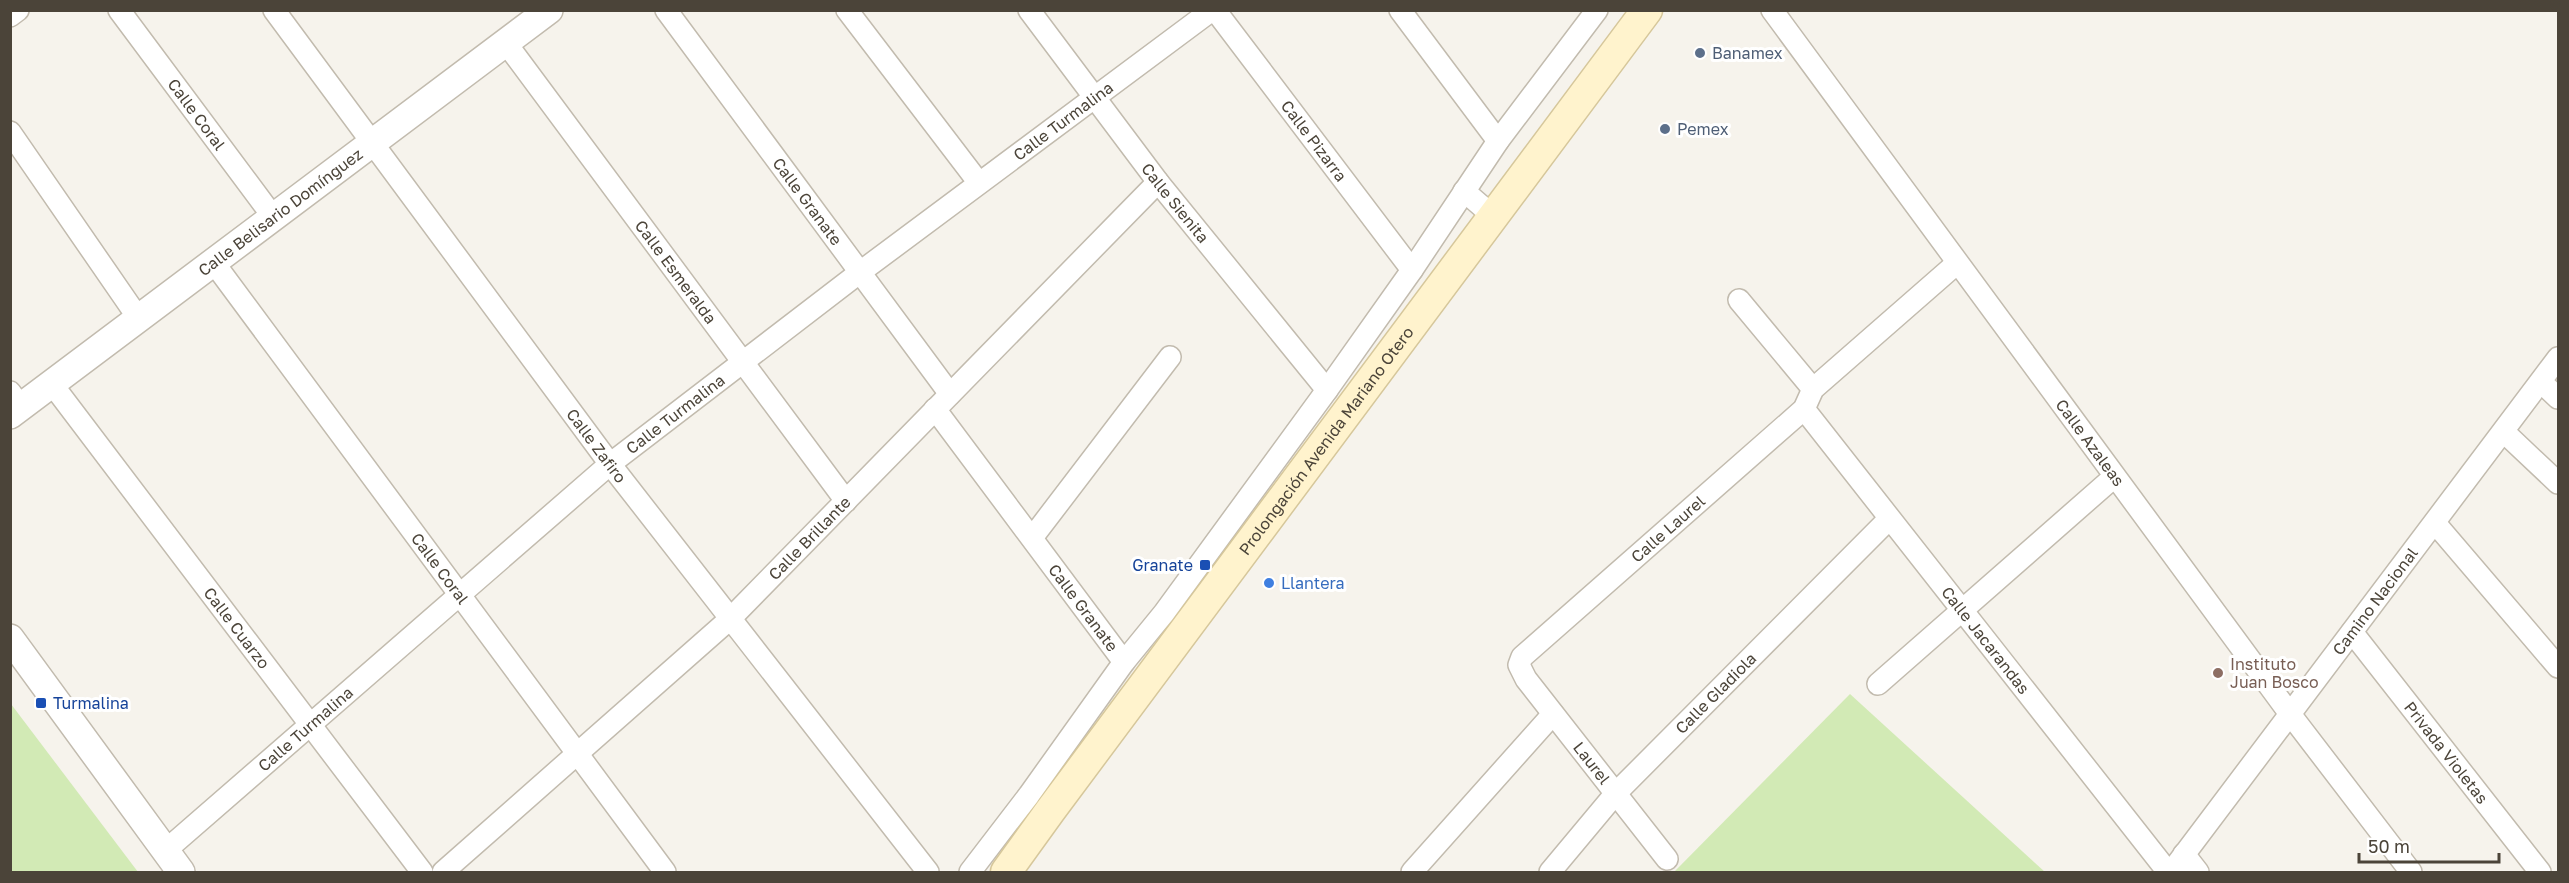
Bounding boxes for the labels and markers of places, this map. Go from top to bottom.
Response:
place label: Banamex [1712,43,1783,63]
marker: Banamex [1693,46,1707,60]
place label: Pemex [1677,119,1729,139]
marker: Pemex [1658,122,1672,136]
place label: Granate [1132,555,1193,575]
marker: Granate [1198,558,1212,572]
place label: Llantera [1281,573,1345,593]
marker: Llantera [1262,576,1276,590]
place label: Instituto Juan Bosco [2230,654,2319,692]
marker: Instituto Juan Bosco [2211,666,2225,680]
place label: Turmalina [53,693,129,713]
marker: Turmalina [34,696,48,710]

